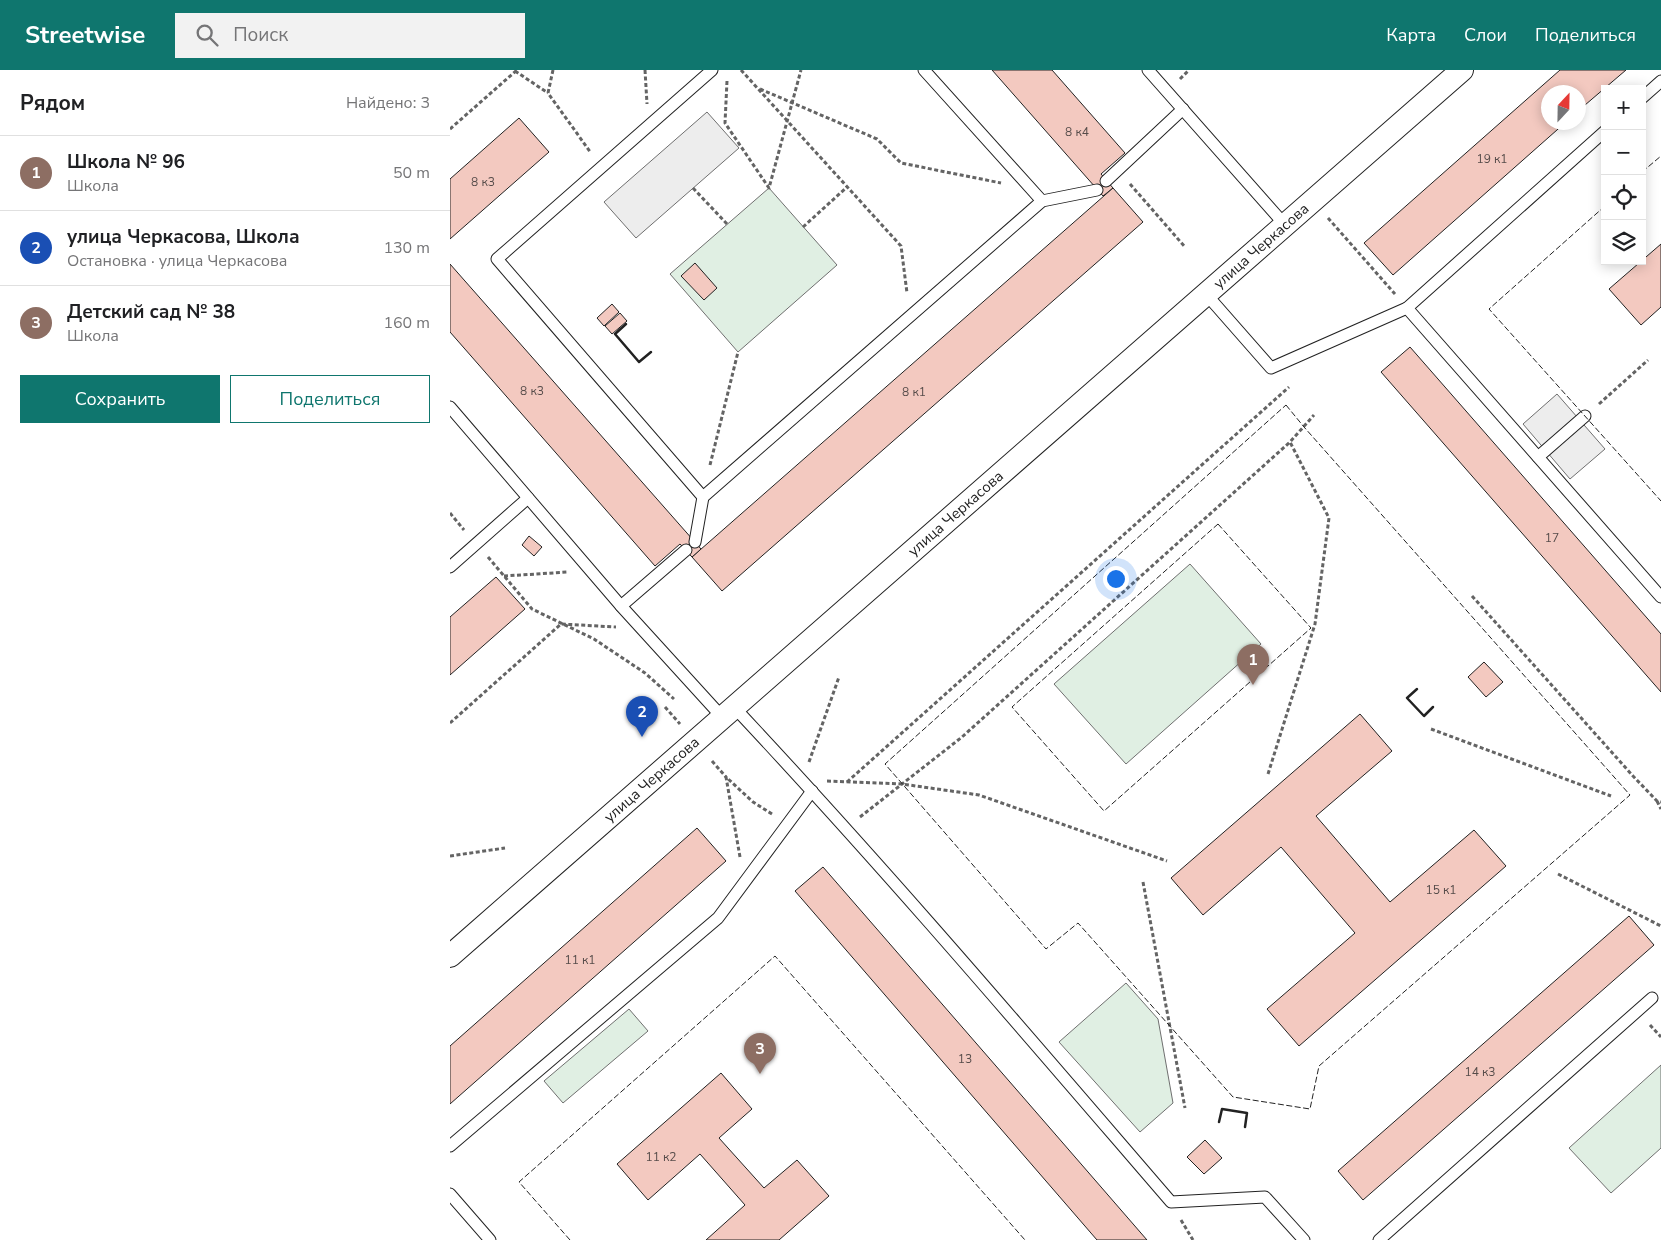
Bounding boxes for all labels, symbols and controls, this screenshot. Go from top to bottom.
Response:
search box [175,13,525,58]
text: Streetwise [25,19,145,51]
icon: search [193,21,221,49]
text: Поиск [233,22,288,48]
text: Карта [1386,23,1436,47]
text: Слои [1464,23,1507,47]
text: Поделиться [1535,23,1636,47]
north arrow [1541,85,1586,130]
map controls [1601,85,1646,265]
button: + [1601,85,1646,130]
text: Рядом [20,89,85,117]
text: Найдено: 3 [346,92,430,114]
house number: 8 к4 [1065,124,1089,140]
button: − [1601,130,1646,175]
text: Школа № 96 [67,149,185,175]
house number: 19 к1 [1477,151,1508,167]
text: 1 [31,162,41,184]
text: 50 m [393,162,430,184]
house number: 8 к3 [471,174,495,190]
text: Школа [67,175,119,197]
button: locate [1601,175,1646,220]
street label: улица Черкасова [1209,199,1313,293]
button: layers [1601,220,1646,265]
text: улица Черкасова, Школа [67,224,300,250]
text: 2 [31,237,41,259]
text: 130 m [383,237,430,259]
text: Остановка · улица Черкасова [67,250,287,272]
text: Детский сад № 38 [67,299,235,325]
text: 3 [31,312,41,334]
text: 160 m [383,312,430,334]
text: Школа [67,325,119,347]
button: Сохранить [20,375,220,423]
button: Поделиться [230,375,430,423]
house number: 8 к3 [520,383,544,399]
house number: 8 к1 [902,384,926,400]
street label: улица Черкасова [904,466,1008,561]
house number: 17 [1545,530,1559,546]
your location [1103,566,1129,592]
pin: 1 [1237,644,1269,685]
pin: 2 [626,696,658,737]
street label: улица Черкасова [600,732,704,827]
house number: 15 к1 [1426,882,1457,898]
house number: 11 к1 [565,952,596,968]
pin: 3 [744,1033,776,1074]
house number: 13 [958,1051,972,1067]
house number: 14 к3 [1465,1064,1496,1080]
house number: 11 к2 [646,1149,677,1165]

